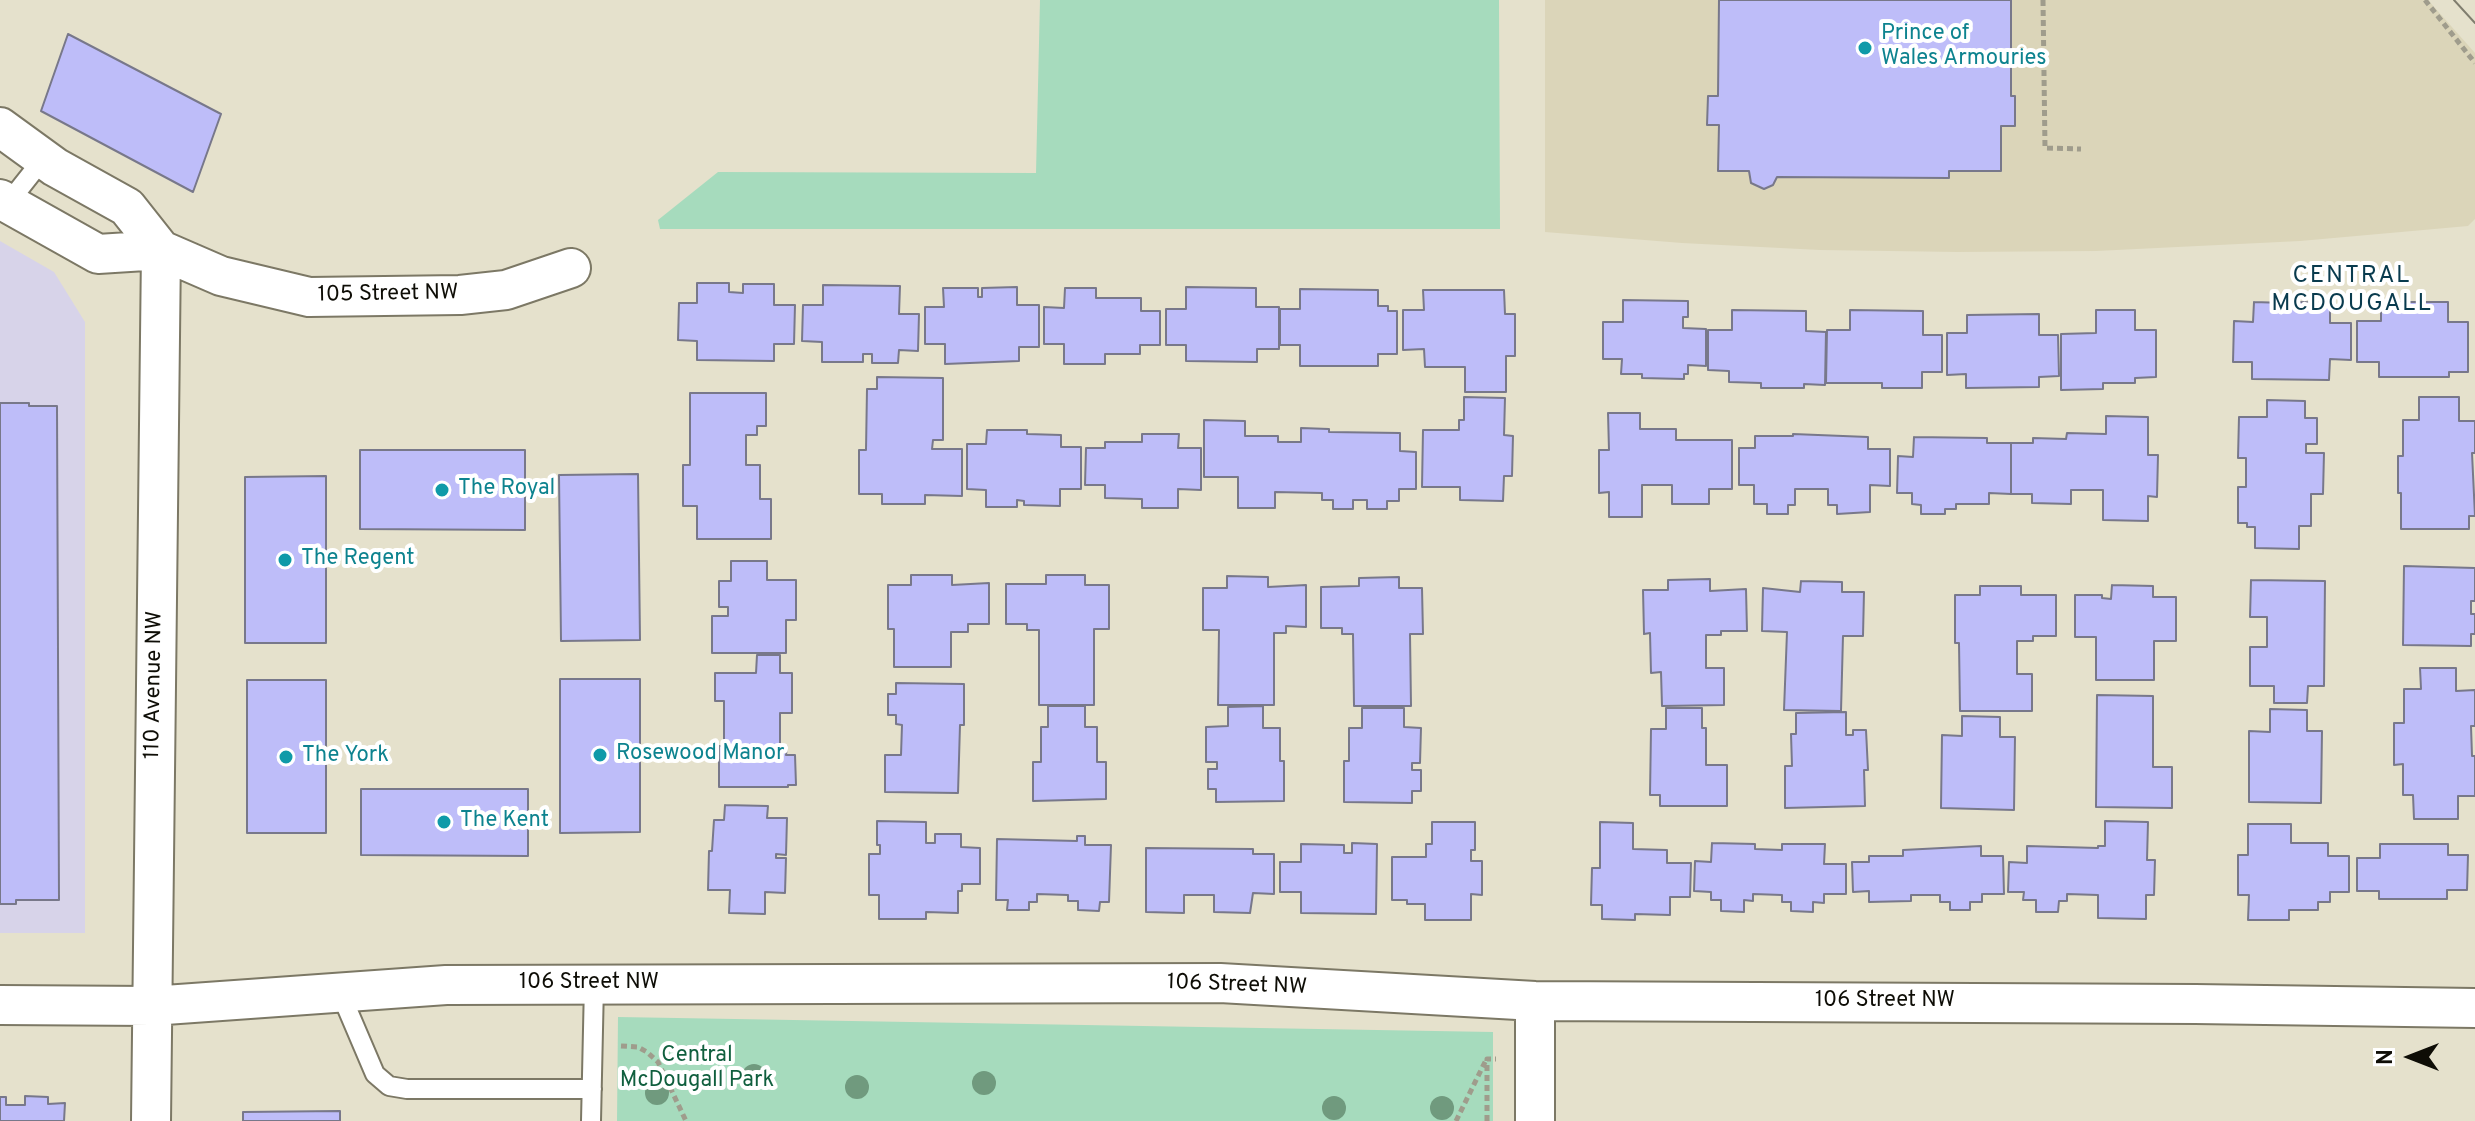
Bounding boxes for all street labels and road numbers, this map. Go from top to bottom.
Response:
street label: 105 Street NW [317,281,459,309]
street label: 110 Avenue NW [141,611,169,759]
street label: 106 Street NW [1166,970,1308,1002]
street label: 106 Street NW [519,971,659,997]
street label: 106 Street NW [1815,989,1955,1015]

